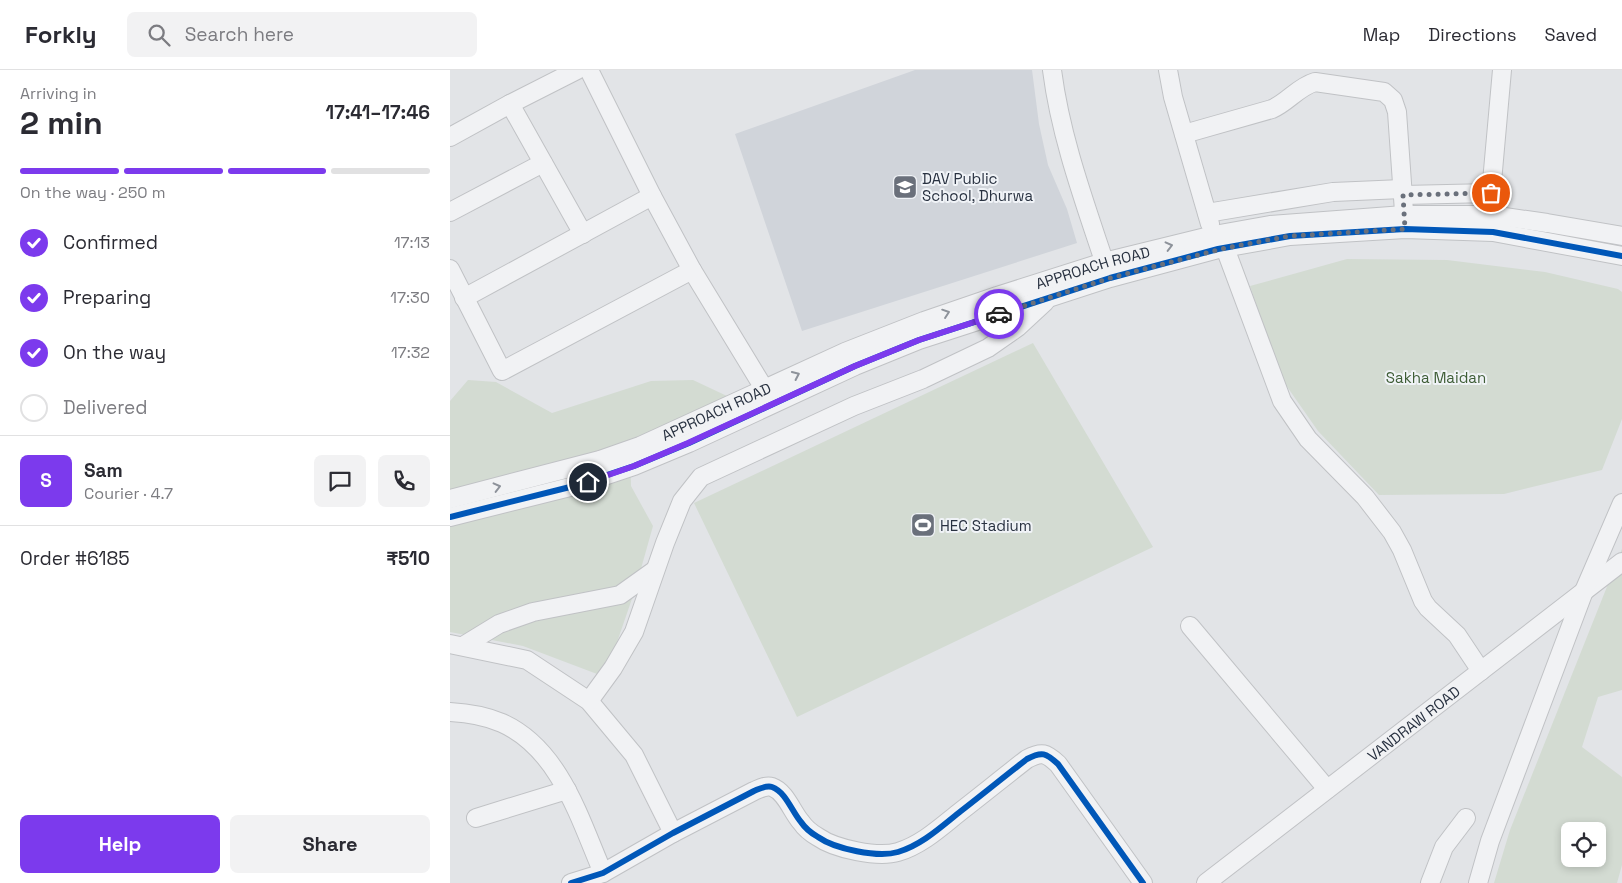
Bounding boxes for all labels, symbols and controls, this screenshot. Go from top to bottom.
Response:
search box [127,12,477,57]
text: Forkly [25,19,97,50]
icon: search [145,21,173,49]
text: Search here [185,22,294,47]
text: Map [1363,23,1400,46]
text: Directions [1428,23,1517,46]
text: Saved [1545,23,1597,46]
text: Arriving in [20,83,97,104]
text: 17:41–17:46 [326,100,430,125]
text: 2 min [20,103,103,143]
place label: DAV Public School, Dhurwa [922,169,1033,205]
pin [1470,172,1512,214]
school or university icon: DAV Public School, Dhurwa [892,174,918,200]
icon: bag [1477,179,1505,207]
text: On the way · 250 m [20,182,165,203]
icon: check [20,229,48,257]
text: Confirmed [63,230,158,255]
text: 17:13 [394,232,430,253]
one-way arrow [1164,241,1173,252]
street label: APPROACH ROAD [1033,242,1152,293]
icon: check [20,284,48,312]
text: Preparing [63,285,151,310]
text: 17:30 [390,287,430,308]
courier [974,289,1024,339]
icon: car [985,300,1013,328]
one-way arrow [941,309,950,319]
icon: check [20,339,48,367]
text: On the way [63,340,166,365]
text: 17:32 [391,342,430,363]
park label: Sakha Maidan [1386,368,1486,387]
one-way arrow [791,371,800,381]
street label: APPROACH ROAD [658,378,774,444]
text: Delivered [63,395,148,420]
button: chat [314,455,366,507]
button: phone [378,455,430,507]
text: Sam [84,458,123,483]
pin [567,461,609,503]
text: S [40,468,52,493]
icon: home [574,468,602,496]
one-way arrow [493,482,502,493]
text: Courier · 4.7 [84,483,173,504]
sports icon: HEC Stadium [910,512,936,538]
place label: HEC Stadium [940,516,1032,535]
text: Order #6185 [20,546,130,571]
text: ₹510 [386,546,430,571]
street label: VANDRAW ROAD [1363,681,1464,765]
button: Help [20,815,220,873]
button: Share [230,815,430,873]
map controls [1561,822,1606,867]
button: locate [1561,822,1606,867]

